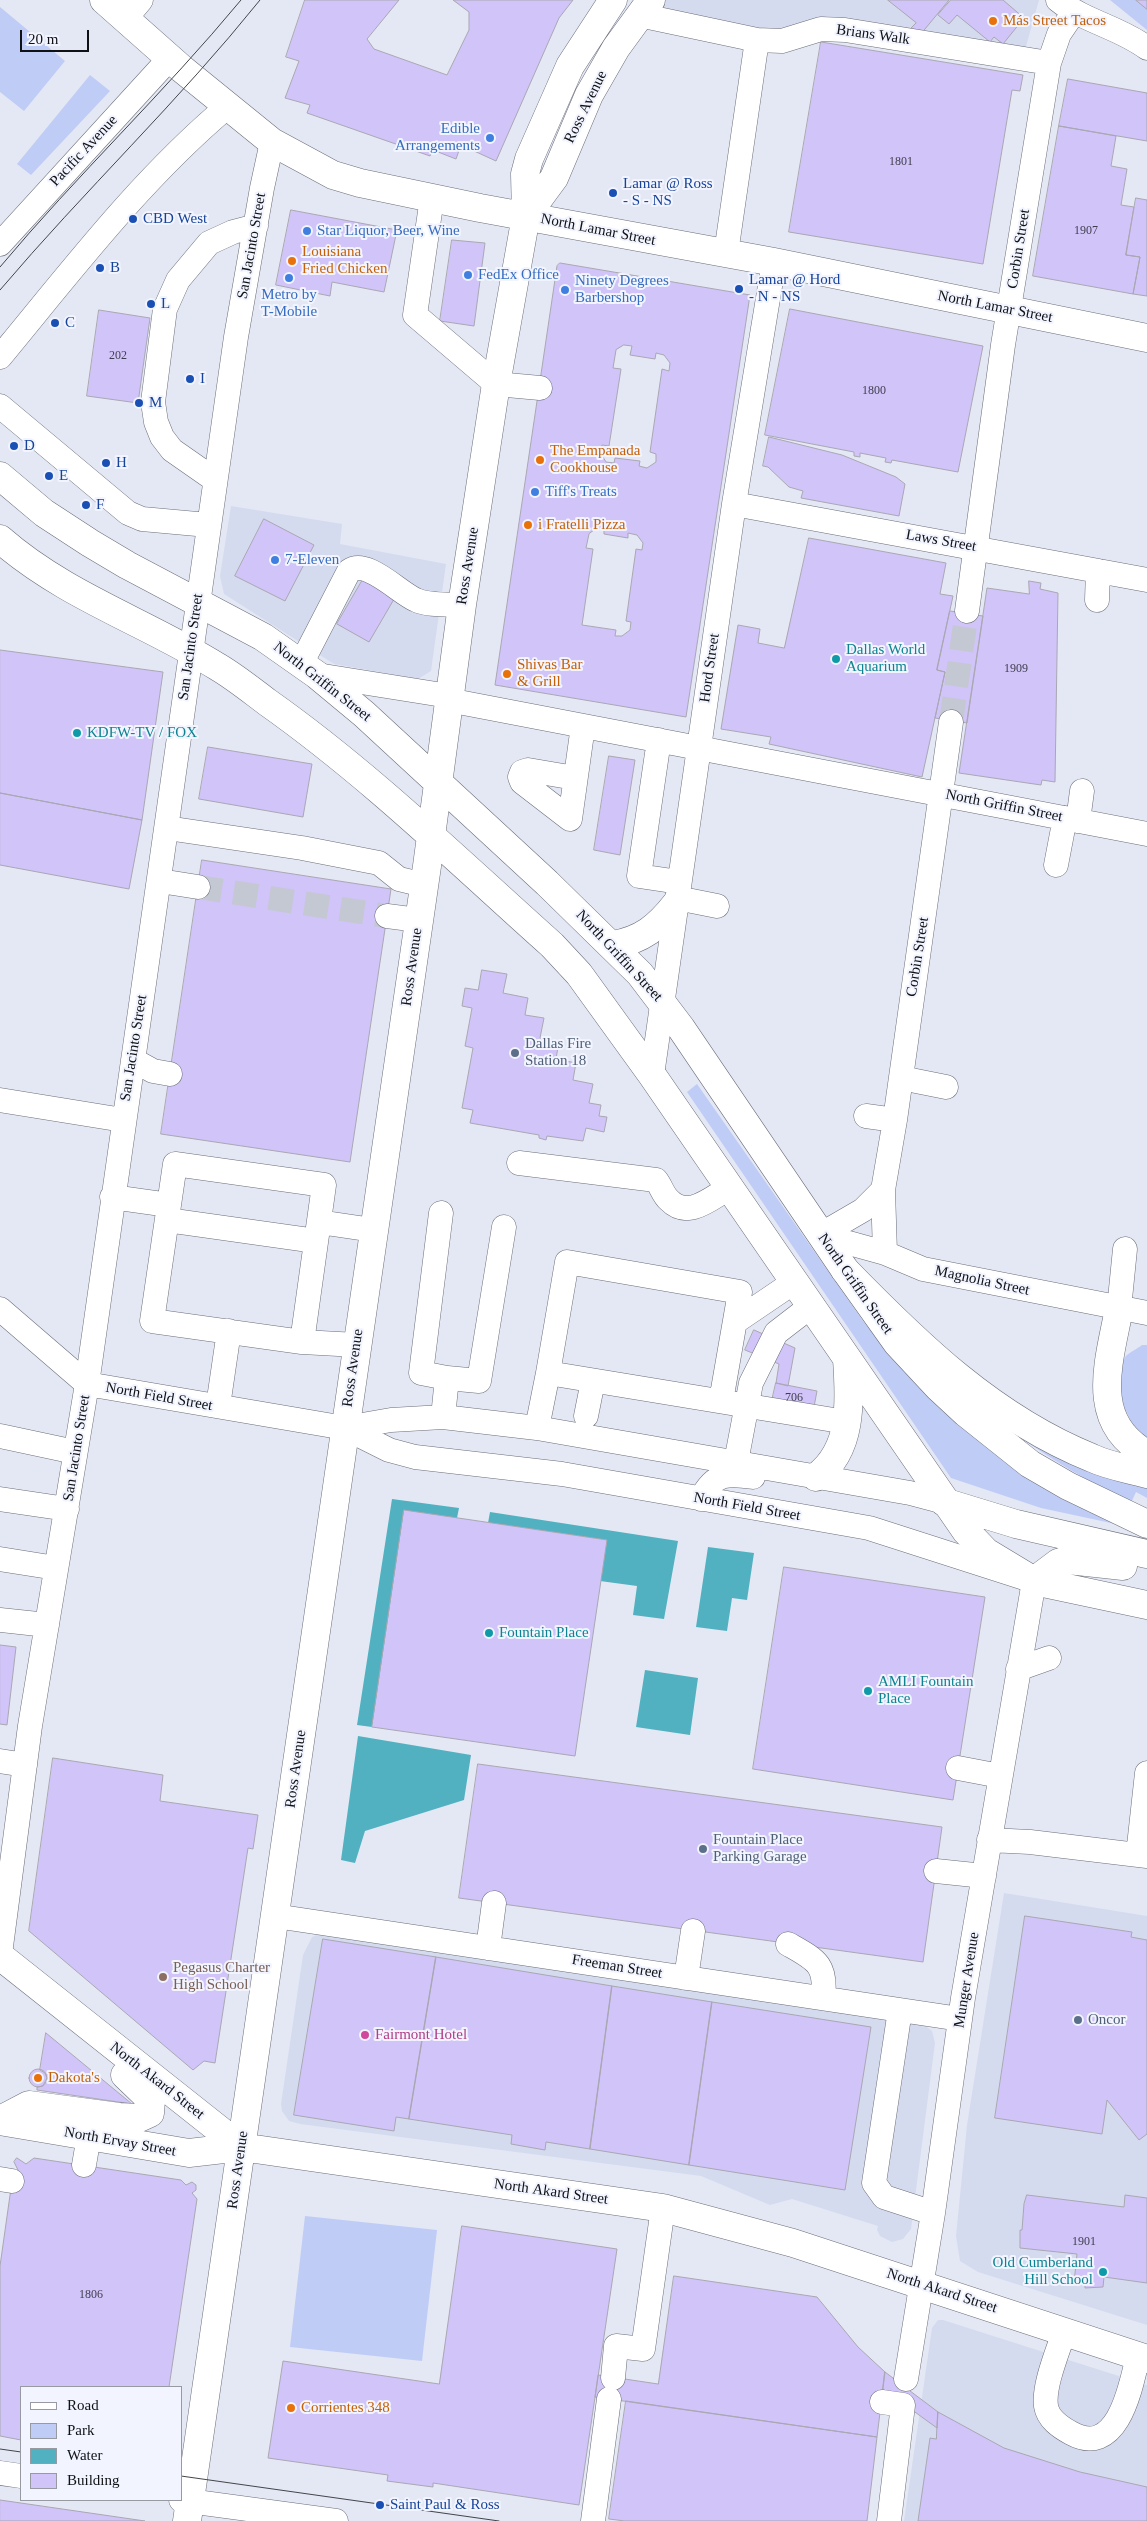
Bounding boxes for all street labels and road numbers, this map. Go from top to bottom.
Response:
street label: Brians Walk [835,21,911,49]
street label: Ross Avenue [561,68,611,146]
street label: Pacific Avenue [46,112,122,190]
street label: San Jacinto Street [234,192,270,300]
street label: Corbin Street [1004,208,1034,290]
street label: North Lamar Street [539,210,657,250]
street label: North Lamar Street [936,287,1054,327]
street label: Ross Avenue [453,526,483,606]
street label: Laws Street [904,526,978,556]
street label: San Jacinto Street [175,593,207,701]
street label: Hord Street [696,632,724,704]
street label: North Griffin Street [270,638,374,726]
street label: North Griffin Street [944,786,1064,826]
street label: North Griffin Street [572,906,666,1006]
street label: Corbin Street [903,916,933,998]
street label: Ross Avenue [398,927,426,1007]
street label: San Jacinto Street [117,994,151,1102]
street label: North Griffin Street [814,1230,896,1338]
street label: Magnolia Street [933,1262,1031,1300]
street label: Ross Avenue [339,1328,367,1408]
street label: North Field Street [104,1379,214,1415]
street label: San Jacinto Street [60,1394,94,1502]
street label: North Field Street [692,1489,802,1525]
street label: Ross Avenue [282,1729,310,1809]
street label: Munger Avenue [951,1931,983,2029]
street label: Freeman Street [571,1951,663,1983]
street label: North Akard Street [106,2039,208,2123]
street label: North Ervay Street [63,2123,177,2161]
street label: Ross Avenue [224,2130,252,2210]
street label: North Akard Street [493,2175,609,2209]
street label: North Akard Street [885,2265,999,2317]

